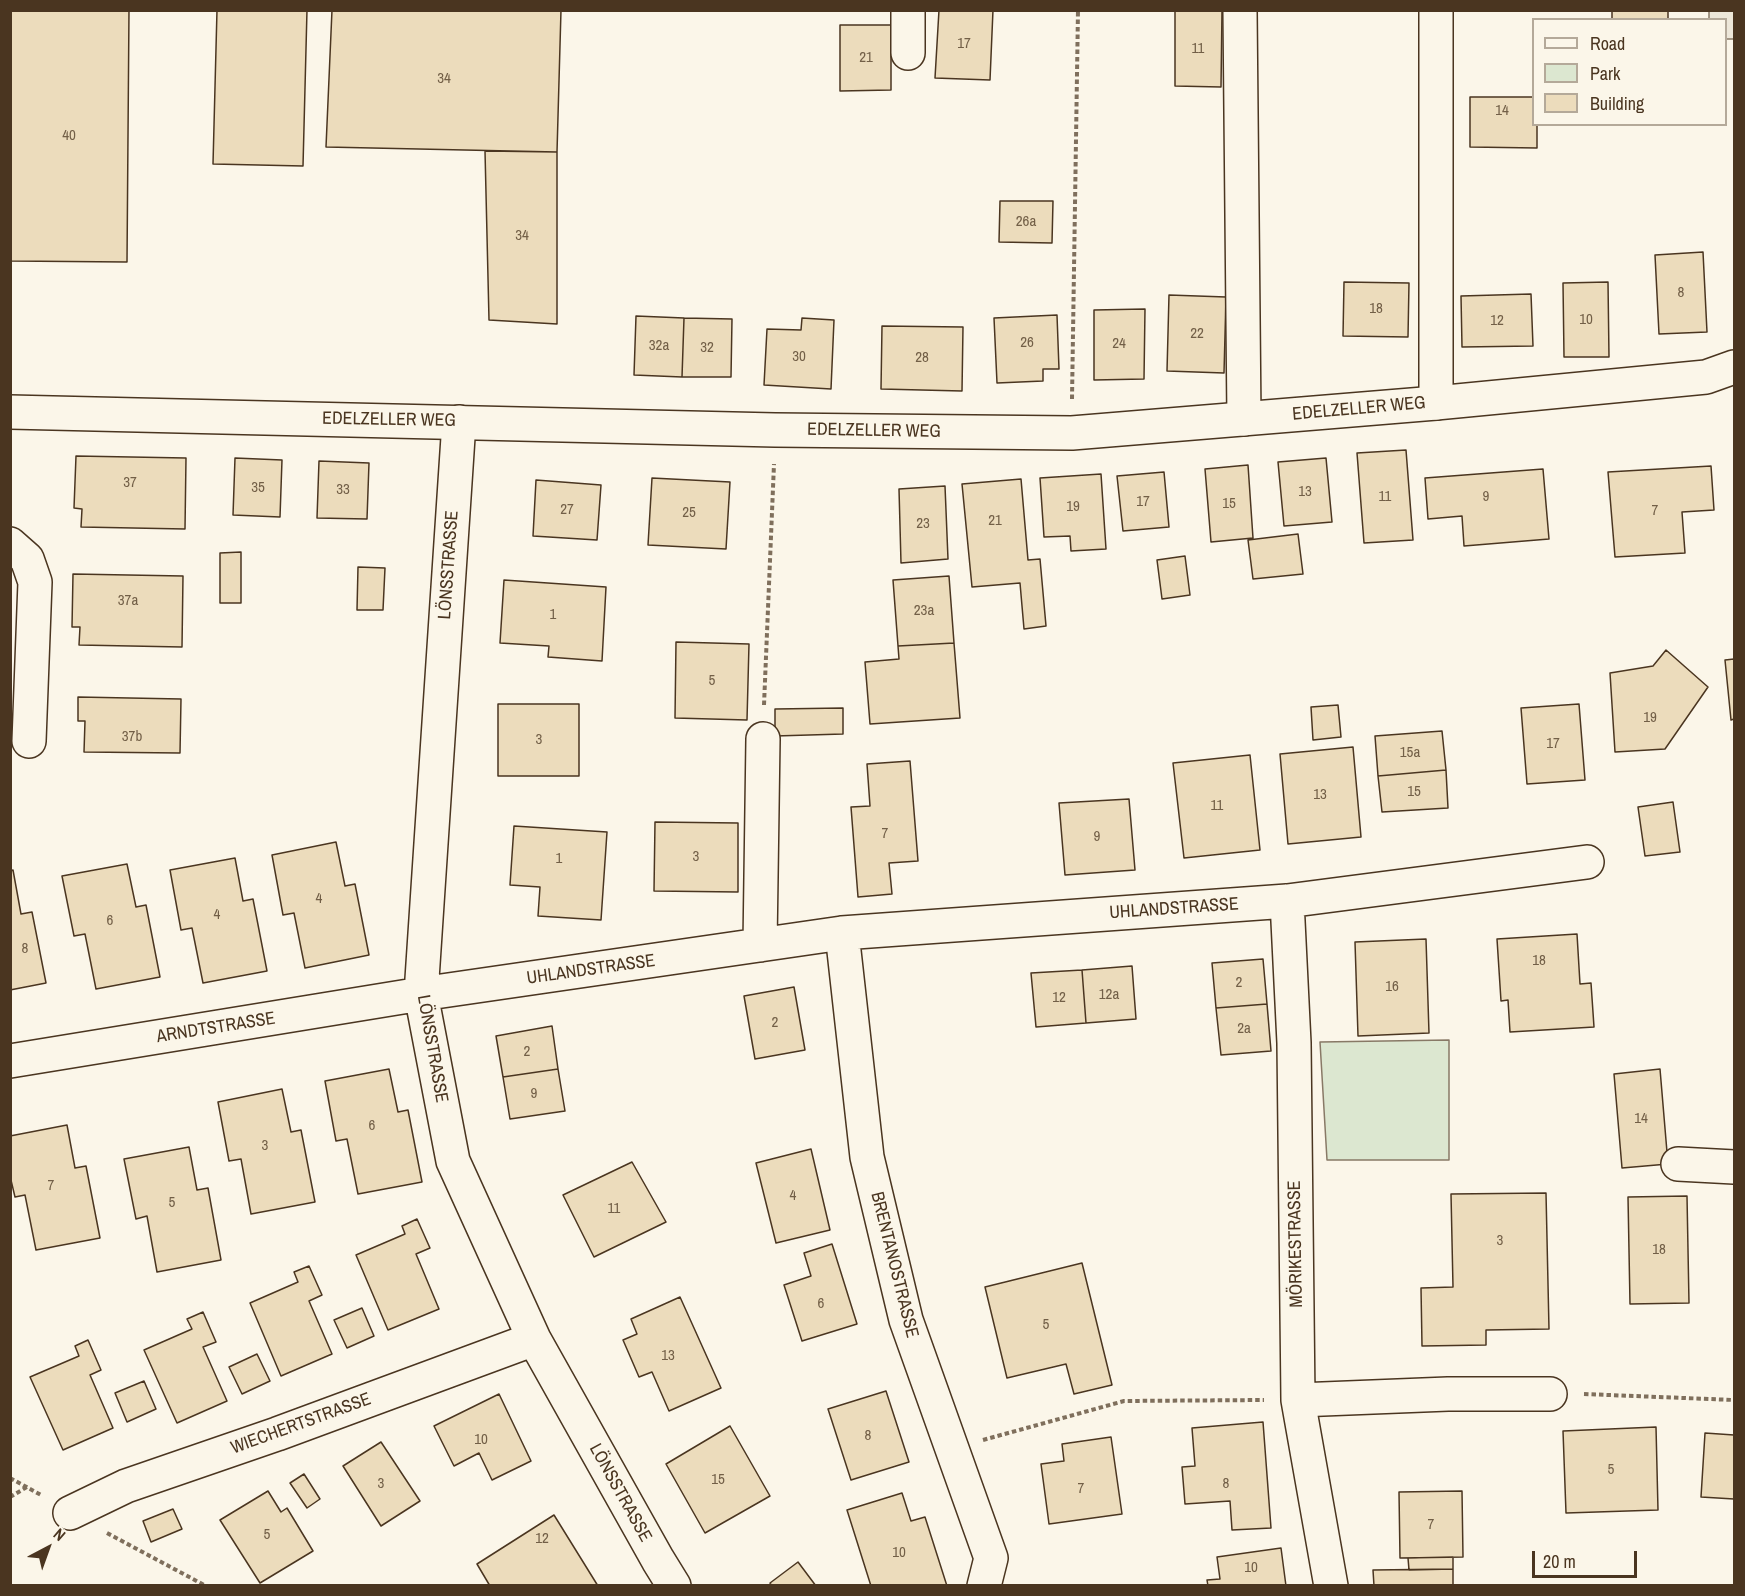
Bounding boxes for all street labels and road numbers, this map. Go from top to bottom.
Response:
street label: EDELZELLER WEG [1291,392,1427,426]
street label: EDELZELLER WEG [322,408,456,432]
street label: EDELZELLER WEG [807,419,941,443]
street label: LÖNSSTRASSE [434,510,464,620]
street label: UHLANDSTRASSE [1109,894,1239,924]
street label: UHLANDSTRASSE [525,950,657,990]
street label: LÖNSSTRASSE [412,993,452,1105]
street label: ARNDTSTRASSE [155,1008,277,1048]
street label: MÖRIKESTRASSE [1284,1180,1308,1308]
street label: BRENTANOSTRASSE [865,1190,923,1340]
street label: WIECHERTSTRASSE [228,1389,374,1459]
street label: LÖNSSTRASSE [584,1440,656,1546]

